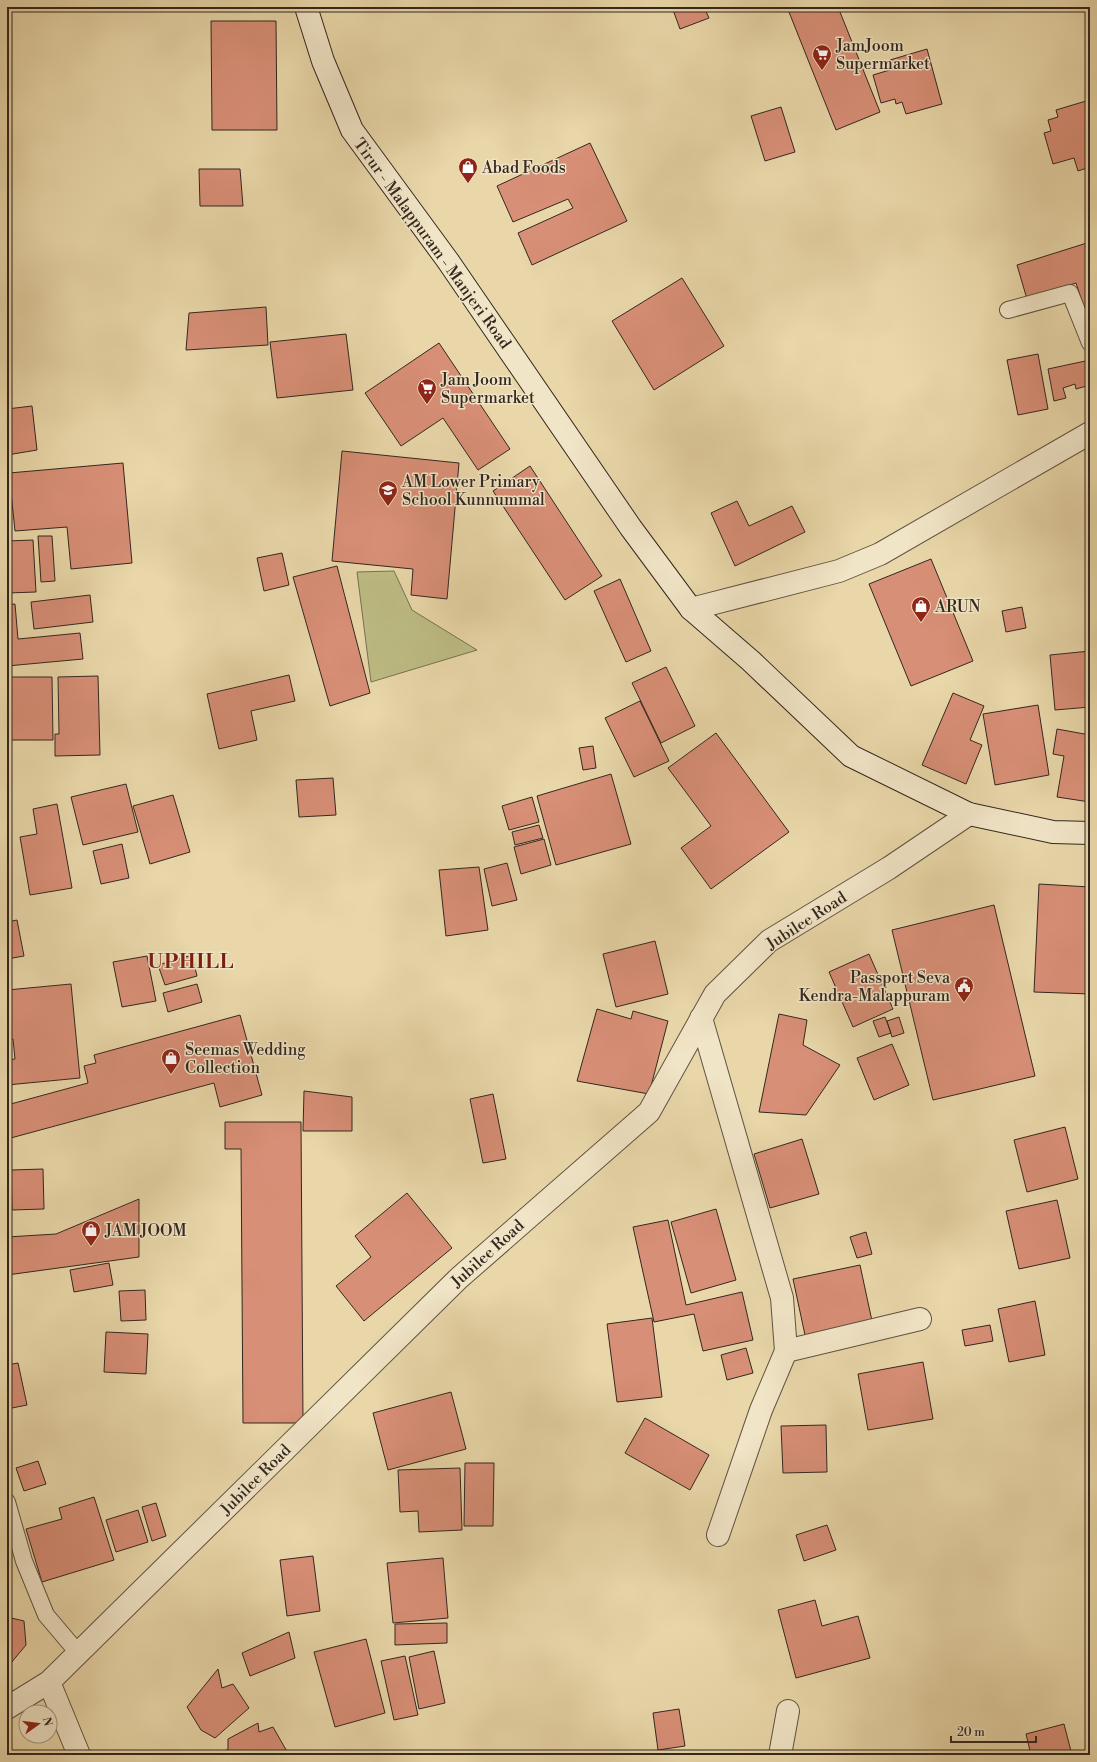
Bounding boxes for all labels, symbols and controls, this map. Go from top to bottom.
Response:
place label: JamJoom Supermarket [835,36,930,74]
supermarket icon: JamJoom Supermarket [811,43,833,71]
street label: Tirur - Malappuram - Manjeri Road [349,134,515,353]
shop icon: Abad Foods [457,156,479,184]
place label: Abad Foods [481,158,566,178]
place label: Jam Joom Supermarket [440,370,535,408]
supermarket icon: Jam Joom Supermarket [416,377,438,405]
place label: AM Lower Primary School Kunnummal [401,472,545,510]
school or university icon: AM Lower Primary School Kunnummal [377,479,399,507]
shop icon: ARUN [910,595,932,623]
place label: ARUN [934,597,981,617]
street label: Jubilee Road [762,887,850,955]
district label: UPHILL [148,950,234,975]
place label: Passport Seva Kendra-Malappuram [799,968,951,1006]
public building icon: Passport Seva Kendra-Malappuram [953,975,975,1003]
place label: Seemas Wedding Collection [185,1040,306,1078]
shop icon: Seemas Wedding Collection [160,1047,182,1075]
street label: Jubilee Road [446,1216,528,1293]
shop icon: JAM JOOM [80,1219,102,1247]
place label: JAM JOOM [104,1221,187,1241]
street label: Jubilee Road [216,1440,295,1520]
north arrow [18,1704,58,1744]
text: N [39,1716,55,1728]
scale bar [951,1718,1036,1744]
text: 20 m [957,1725,985,1740]

